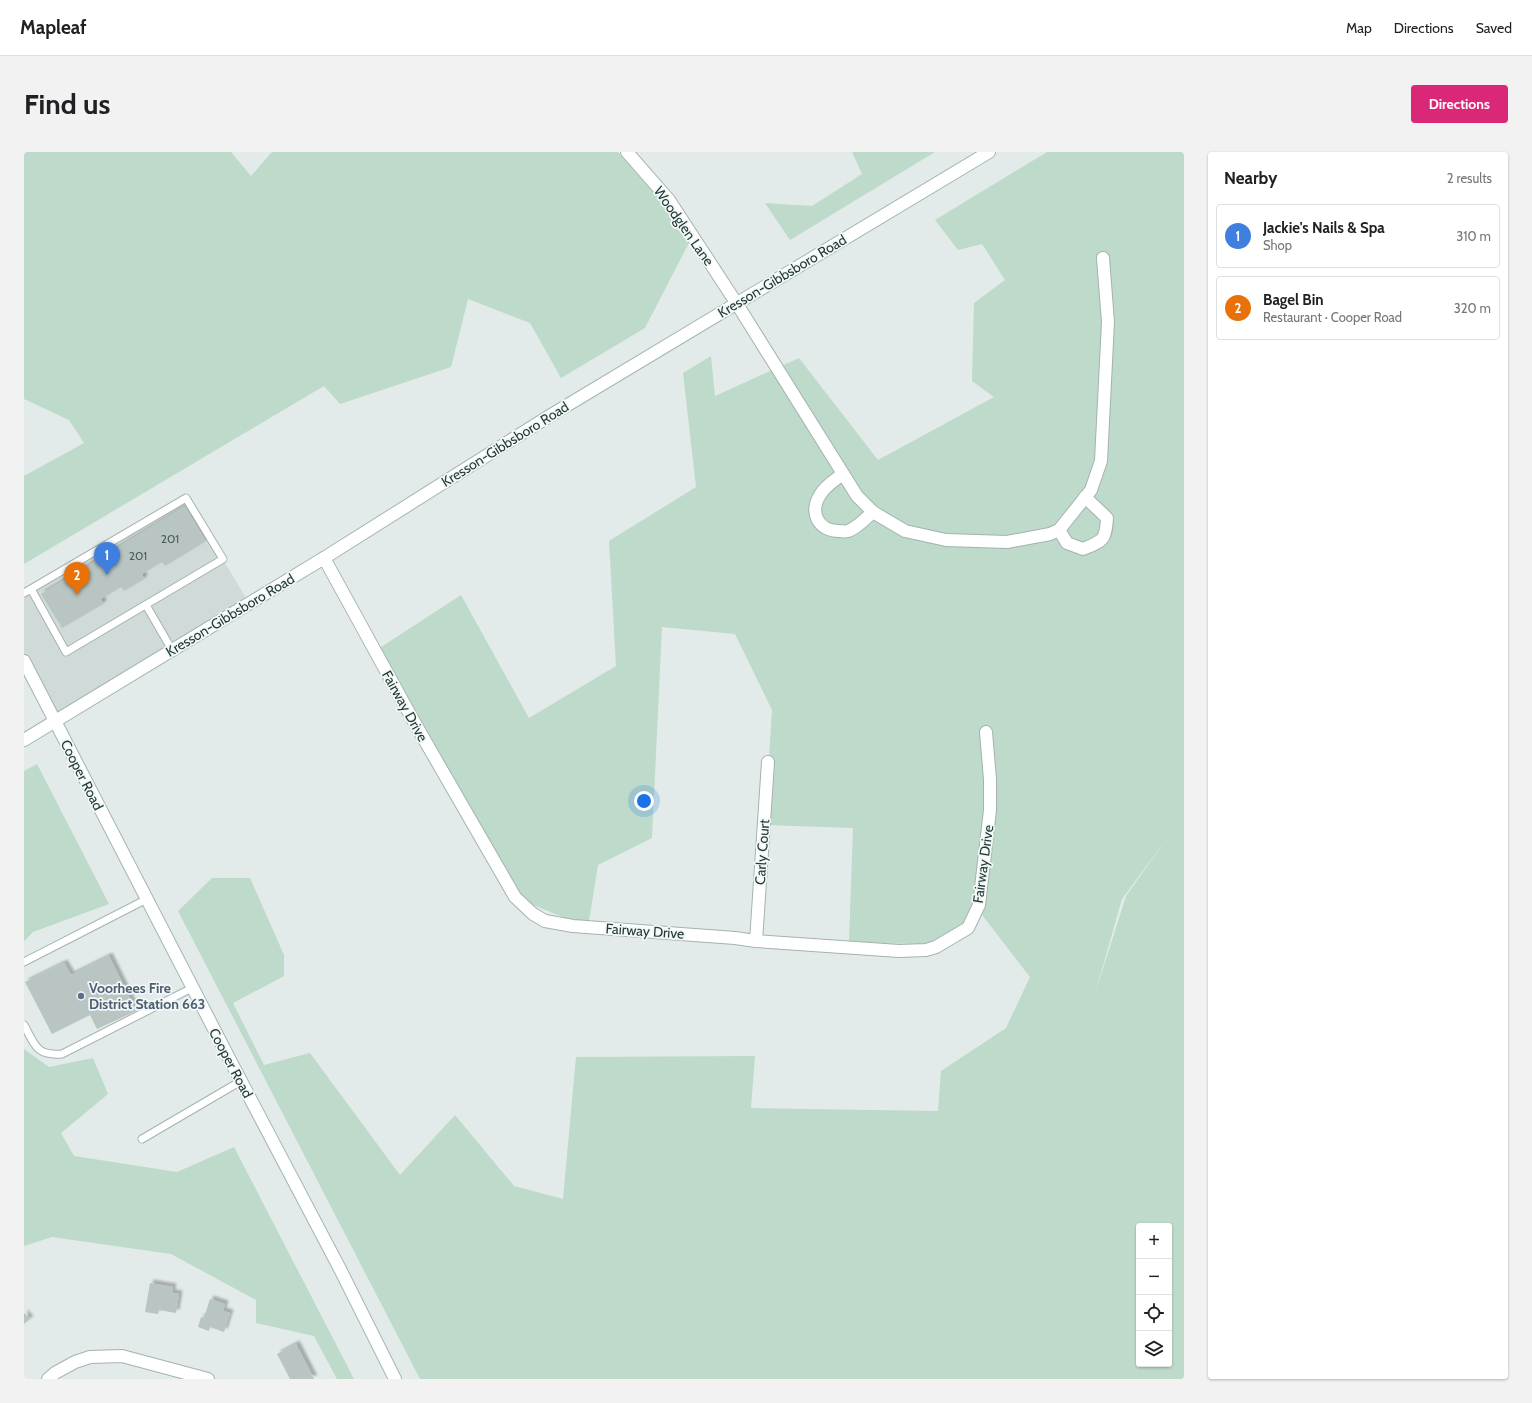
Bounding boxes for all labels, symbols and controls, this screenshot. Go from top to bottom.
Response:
text: Mapleaf [20,16,87,39]
text: Map [1346,19,1372,37]
text: Directions [1394,19,1454,37]
text: Saved [1476,19,1512,37]
button: Directions [1411,85,1508,123]
text: Find us [24,87,110,121]
text: Nearby [1224,168,1277,188]
text: 2 results [1447,170,1492,186]
street label: Woodglen Lane [650,183,718,269]
text: Jackie's Nails & Spa [1263,219,1385,237]
text: 1 [1236,228,1240,244]
text: 310 m [1456,228,1491,244]
street label: Kresson-Gibbsboro Road [714,230,850,322]
text: Shop [1263,237,1292,253]
text: Bagel Bin [1263,291,1324,309]
text: 2 [1235,300,1241,316]
text: 320 m [1454,300,1491,316]
text: Restaurant · Cooper Road [1263,309,1402,325]
street label: Kresson-Gibbsboro Road [438,397,572,491]
house number: 201 [161,531,179,546]
pin: 1 [94,542,120,575]
house number: 201 [129,548,147,563]
pin: 2 [64,562,90,595]
street label: Kresson-Gibbsboro Road [162,569,298,661]
street label: Fairway Drive [378,667,432,745]
street label: Cooper Road [57,737,107,813]
your location [634,791,654,811]
street label: Carly Court [751,818,773,885]
street label: Fairway Drive [969,824,997,904]
street label: Fairway Drive [605,919,685,943]
place label: Voorhees Fire District Station 663 [89,979,205,1013]
marker: Voorhees Fire District Station 663 [76,991,86,1001]
street label: Cooper Road [205,1025,257,1101]
map controls [1136,1223,1172,1367]
button: + [1136,1223,1172,1259]
button: − [1136,1259,1172,1295]
button: locate [1136,1295,1172,1331]
button: layers [1136,1331,1172,1367]

